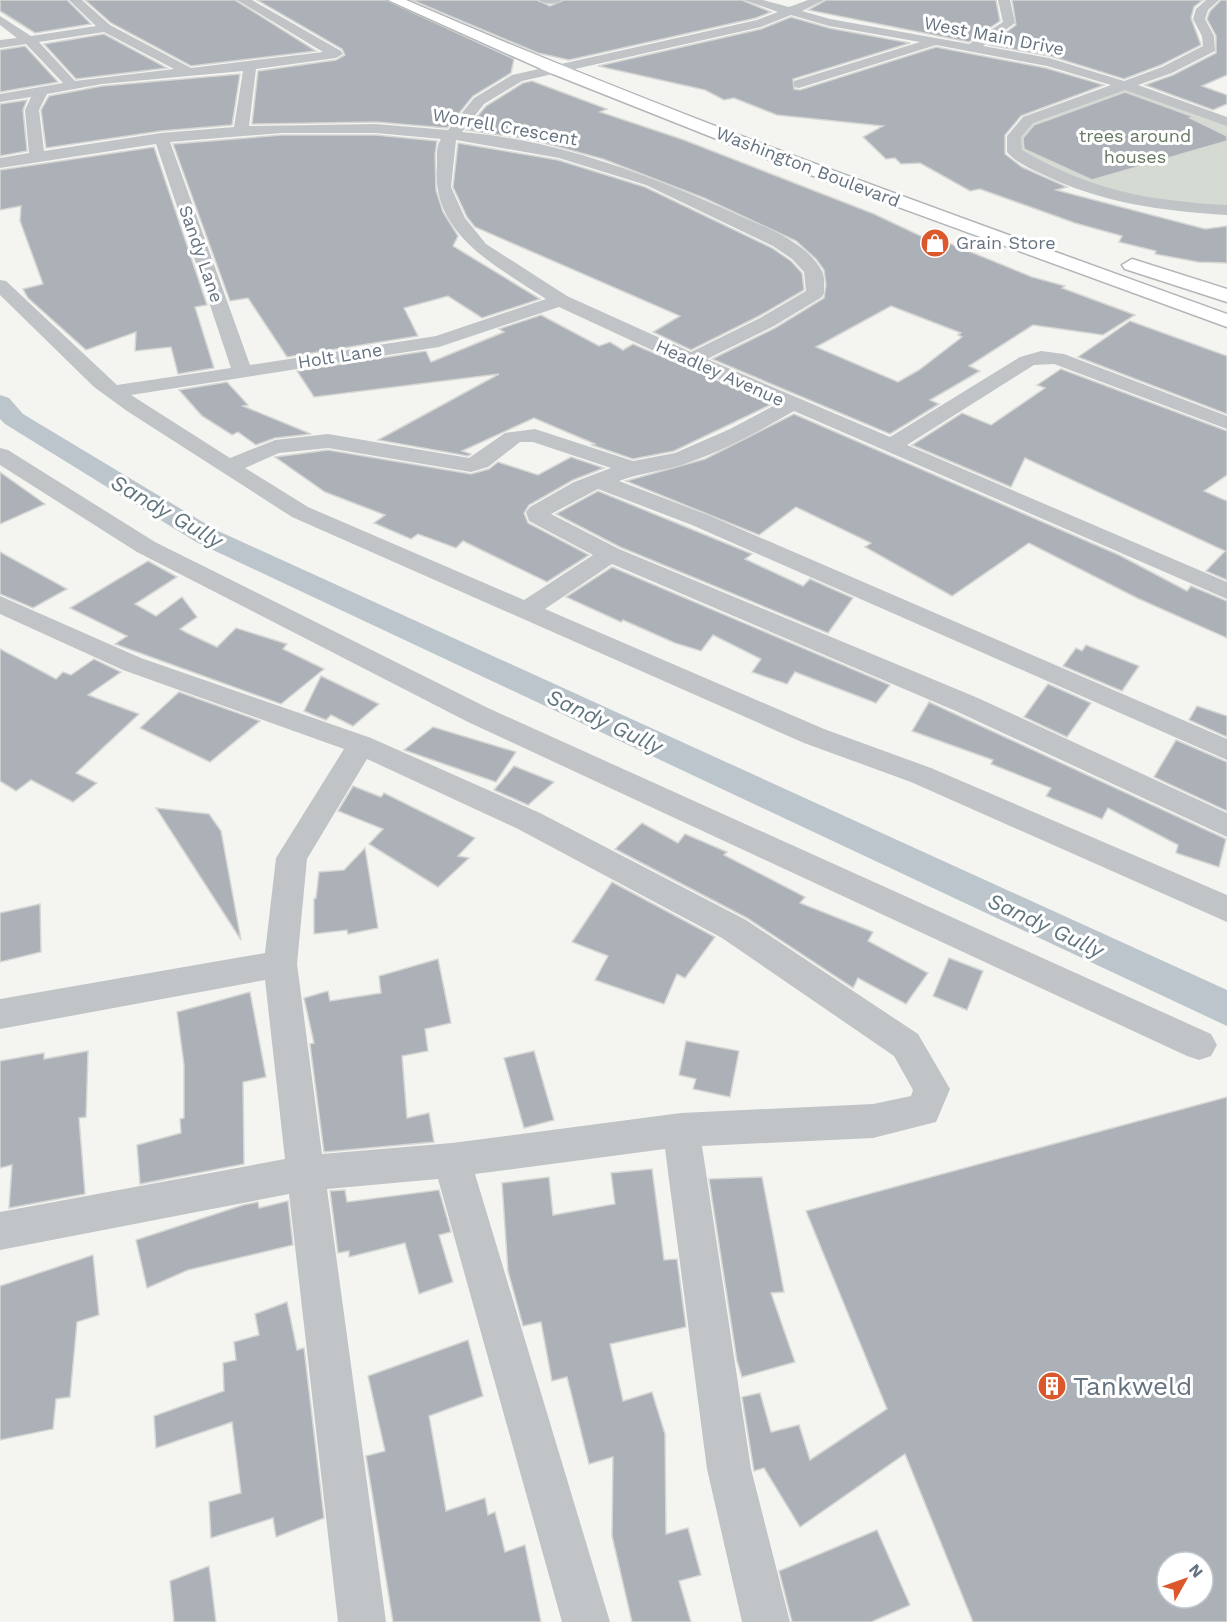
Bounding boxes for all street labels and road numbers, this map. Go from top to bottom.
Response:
street label: West Main Drive [922,12,1066,59]
street label: Worrell Crescent [431,103,580,150]
street label: Washington Boulevard [713,122,903,211]
street label: Sandy Lane [175,202,228,305]
street label: Headley Avenue [653,335,788,410]
street label: Holt Lane [296,338,384,373]

